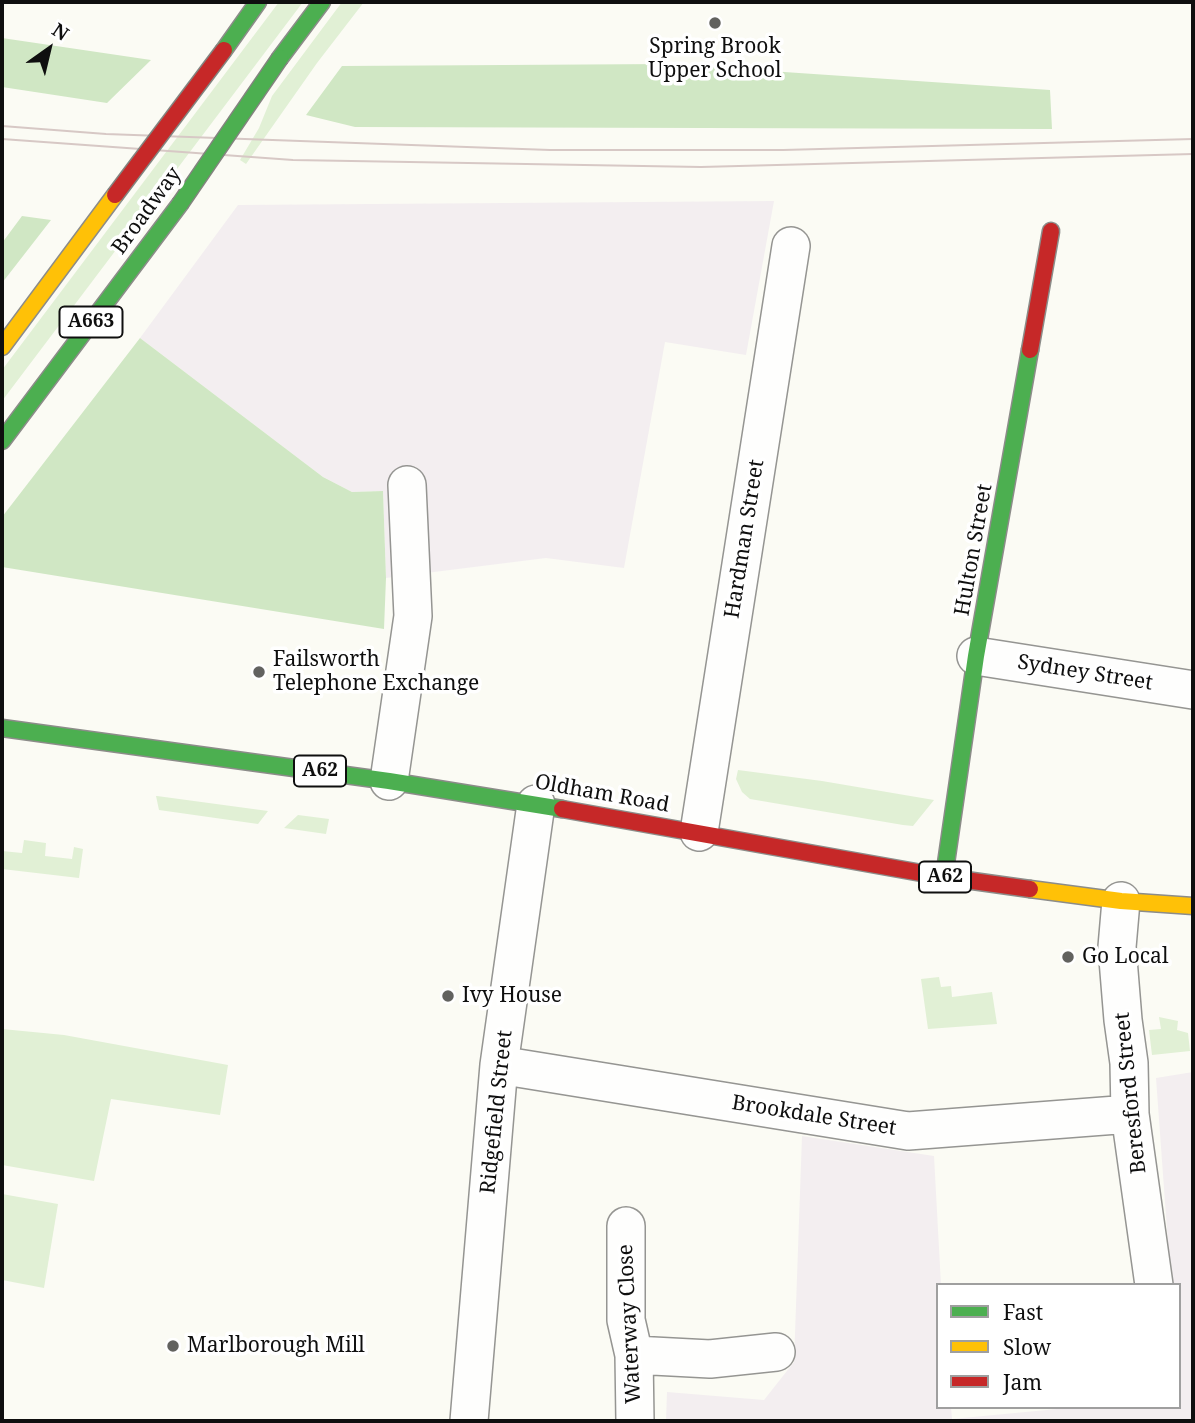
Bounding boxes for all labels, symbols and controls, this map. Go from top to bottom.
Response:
north arrow [14,14,84,84]
marker: Spring Brook Upper School [707,15,723,31]
text: N [47,17,74,47]
place label: Spring Brook Upper School [648,34,782,84]
street label: Broadway [107,162,187,260]
road number: A663 [60,306,122,338]
street label: Hardman Street [720,458,770,620]
street label: Hulton Street [950,482,998,618]
place label: Failsworth Telephone Exchange [273,647,479,697]
street label: Sydney Street [1016,650,1154,696]
marker: Failsworth Telephone Exchange [251,664,267,680]
road number: A62 [294,756,346,786]
street label: Oldham Road [533,770,671,818]
road number: A62 [919,862,971,892]
place label: Go Local [1082,944,1168,970]
marker: Go Local [1060,949,1076,965]
place label: Ivy House [462,983,562,1009]
marker: Ivy House [440,988,456,1004]
street label: Beresford Street [1110,1011,1152,1175]
street label: Ridgefield Street [476,1029,518,1195]
street label: Brookdale Street [730,1091,898,1141]
street label: Waterway Close [613,1243,647,1405]
legend [936,1283,1181,1409]
text: Fast [1003,1298,1043,1326]
place label: Marlborough Mill [187,1333,365,1359]
text: Slow [1003,1333,1051,1361]
marker: Marlborough Mill [165,1338,181,1354]
text: Jam [1003,1368,1042,1396]

